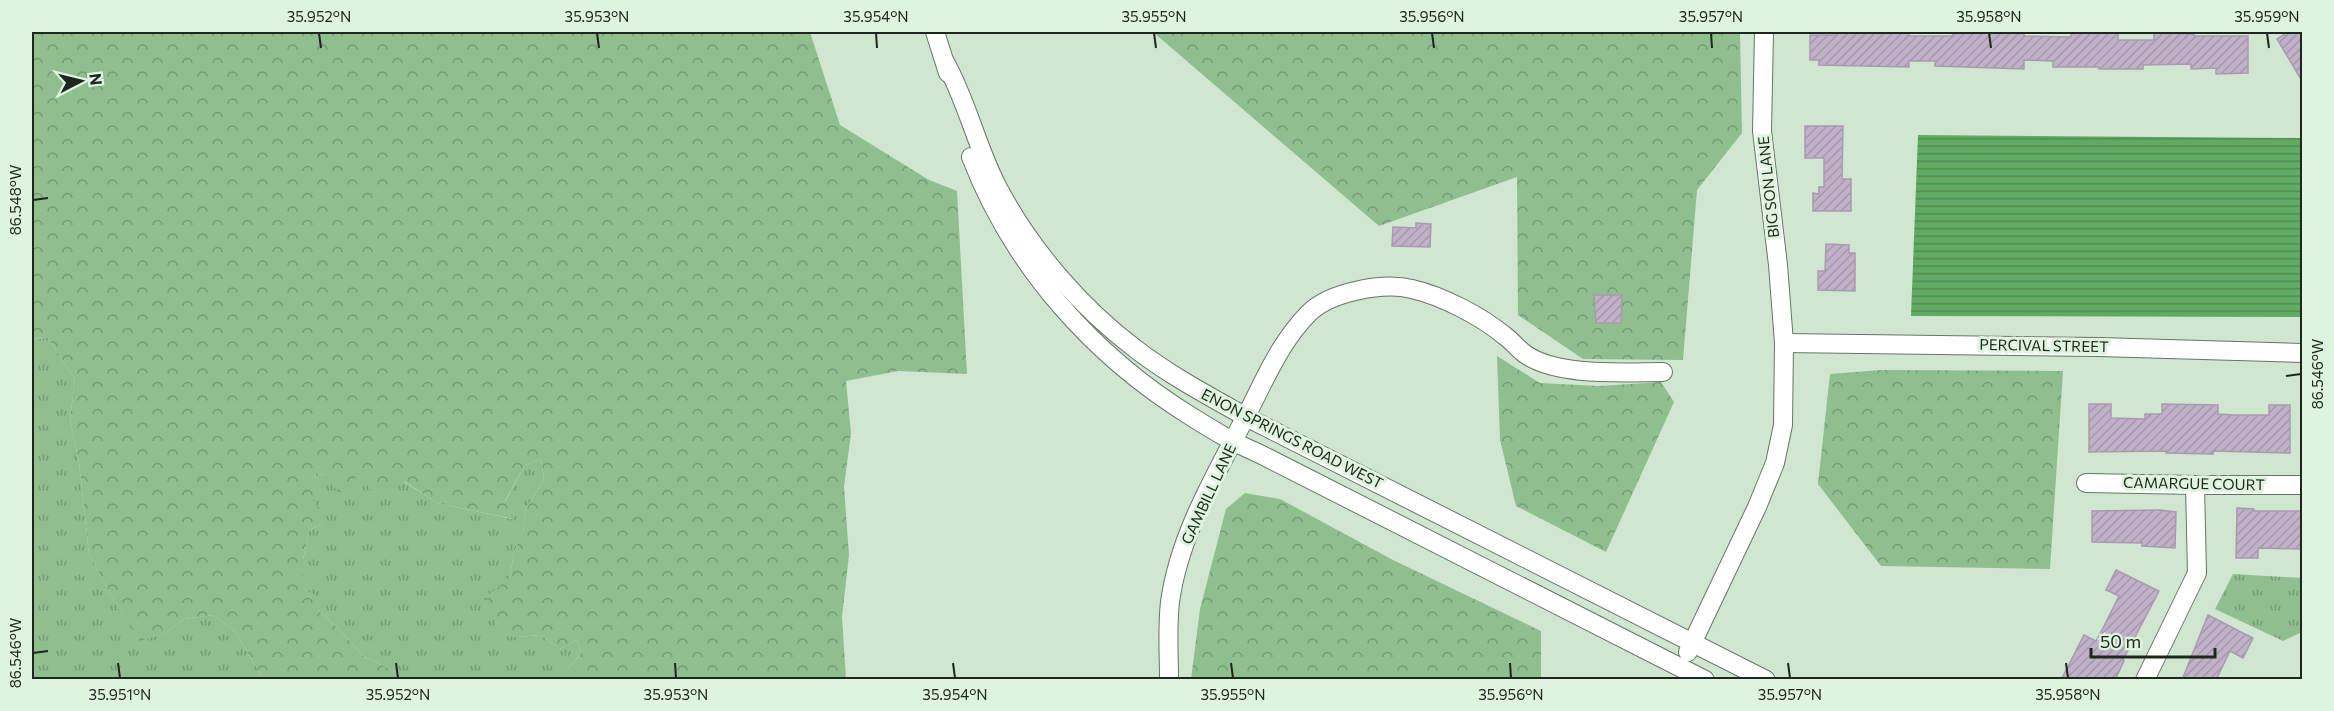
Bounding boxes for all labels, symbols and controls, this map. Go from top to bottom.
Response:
text: 35.952°N [287,7,351,25]
text: 35.953°N [565,7,629,25]
text: 35.954°N [843,7,909,25]
text: 35.955°N [1122,7,1186,25]
text: 35.956°N [1399,7,1465,25]
text: 35.957°N [1679,7,1743,25]
text: 35.958°N [1956,7,2022,25]
text: 35.959°N [2234,7,2300,25]
north arrow [51,51,111,111]
text: N [86,72,107,86]
street label: BIG SON LANE [1754,135,1782,239]
text: 86.548°W [6,165,24,235]
street label: PERCIVAL STREET [1979,335,2109,355]
text: 86.546°W [2308,339,2326,409]
street label: ENON SPRINGS ROAD WEST [1199,384,1387,492]
street label: GAMBILL LANE [1177,440,1239,547]
street label: CAMARGUE COURT [2123,473,2265,493]
text: 86.546°W [6,618,24,688]
scale bar [2091,621,2216,659]
text: 50 m [2100,630,2141,652]
text: 35.951°N [89,685,151,703]
text: 35.952°N [366,685,430,703]
text: 35.953°N [644,685,708,703]
text: 35.954°N [922,685,988,703]
text: 35.955°N [1201,685,1265,703]
text: 35.956°N [1478,685,1544,703]
text: 35.957°N [1758,685,1822,703]
text: 35.958°N [2035,685,2101,703]

